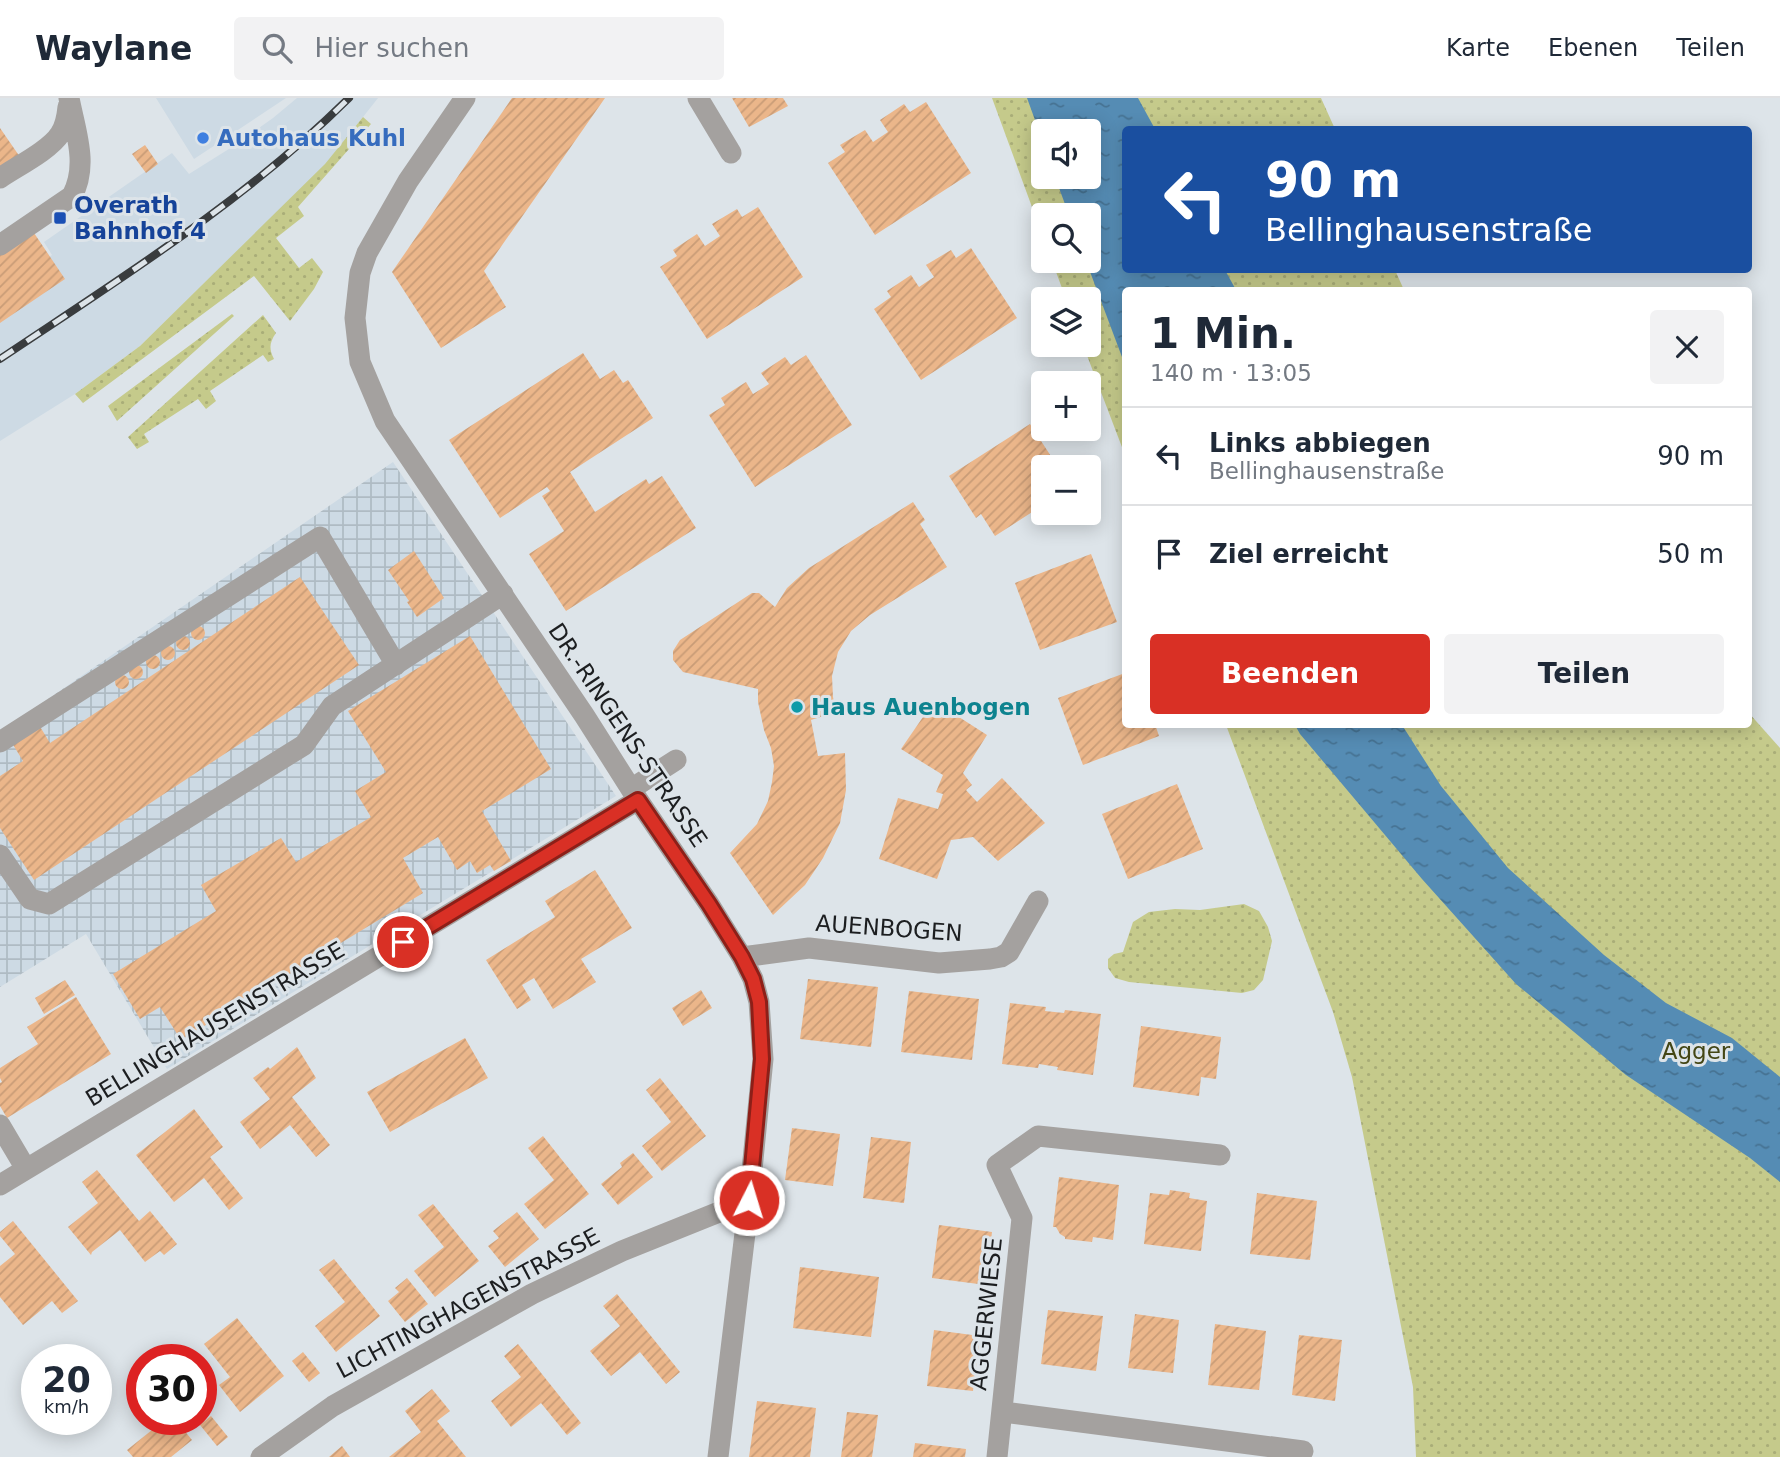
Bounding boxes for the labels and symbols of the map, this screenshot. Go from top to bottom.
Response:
place label: Autohaus Kuhl [217,125,406,151]
marker: Autohaus Kuhl [195,130,211,146]
place label: Overath Bahnhof 4 [74,192,206,244]
marker: Overath Bahnhof 4 [52,210,68,226]
street label: DR.-RINGENS-STRASSE [543,618,713,852]
place label: Haus Auenbogen [811,694,1031,720]
marker: Haus Auenbogen [789,699,805,715]
street label: AUENBOGEN [815,910,963,946]
pin [373,912,433,972]
street label: BELLINGHAUSENSTRASSE [81,936,349,1112]
park label: Agger [1662,1038,1731,1064]
position arrow [712,1163,786,1237]
street label: LICHTINGHAGENSTRASSE [332,1222,604,1384]
street label: AGGERWIESE [965,1236,1007,1392]
speed limit sign: 30 [126,1344,217,1435]

